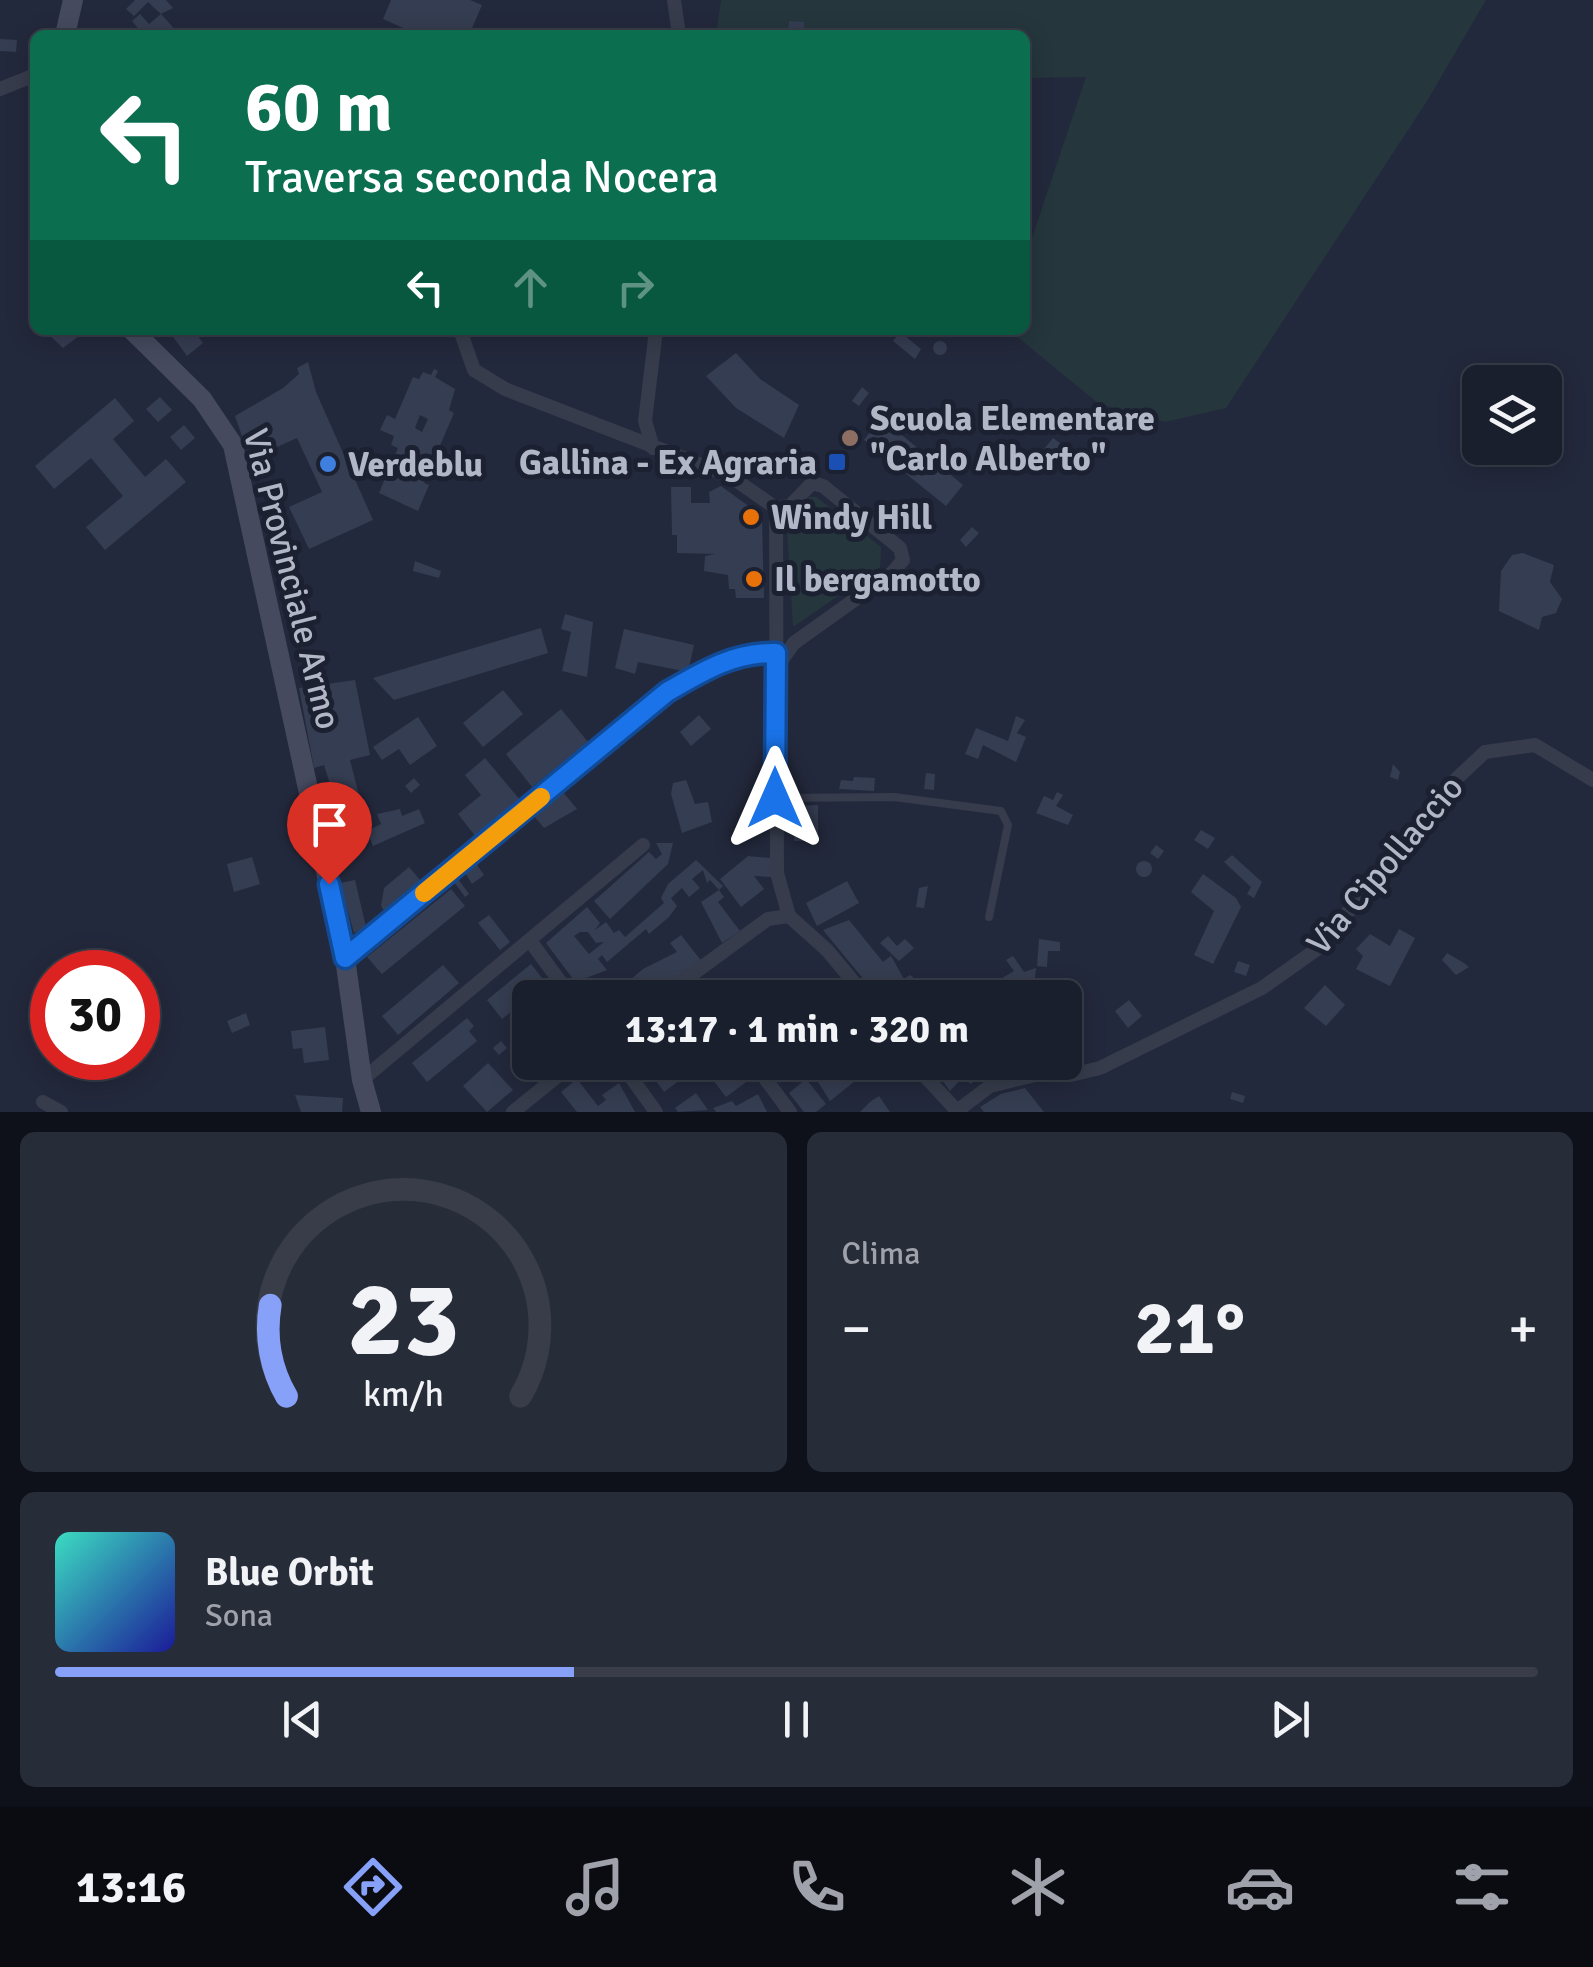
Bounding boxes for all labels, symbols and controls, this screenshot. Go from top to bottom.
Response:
text: 60 m [245,64,393,150]
icon: left [80,70,210,200]
text: Traversa seconda Nocera [245,150,719,205]
icon: left [398,260,453,315]
icon: ahead [503,260,558,315]
icon: right [608,260,663,315]
map controls [1462,365,1562,465]
button: layers [1462,365,1562,465]
place label: Scuola Elementare "Carlo Alberto" [870,397,1155,480]
street label: Via Provinciale Armo [234,424,350,734]
marker: Scuola Elementare "Carlo Alberto" [839,427,861,449]
place label: Gallina - Ex Agraria [519,441,817,484]
place label: Verdeblu [348,443,483,486]
marker: Gallina - Ex Agraria [826,451,848,473]
marker: Verdeblu [317,453,339,475]
place label: Windy Hill [771,496,932,539]
marker: Windy Hill [740,506,762,528]
place label: Il bergamotto [774,558,981,601]
marker: Il bergamotto [743,568,765,590]
position arrow [723,746,827,850]
street label: Via Cipollaccio [1297,767,1473,963]
pin [287,782,372,885]
icon: arrive [302,797,357,852]
speed limit sign: 30 [30,950,160,1080]
text: 13:17 · 1 min · 320 m [625,1006,969,1053]
text: Clima [842,1234,920,1273]
text: 23 [347,1256,459,1384]
text: 21° [1134,1282,1245,1375]
text: − [842,1295,871,1363]
text: + [1508,1295,1538,1363]
text: km/h [363,1372,444,1416]
text: Blue Orbit [205,1549,374,1596]
text: Sona [205,1596,273,1635]
icon: previous [275,1692,330,1747]
icon: pause [769,1692,824,1747]
icon: next [1263,1692,1318,1747]
icon: directions [338,1852,408,1922]
icon: music [560,1852,630,1922]
icon: phone [782,1852,852,1922]
icon: climate [1003,1852,1073,1922]
icon: car [1225,1852,1295,1922]
icon: filters [1447,1852,1517,1922]
text: 13:16 [76,1860,186,1915]

